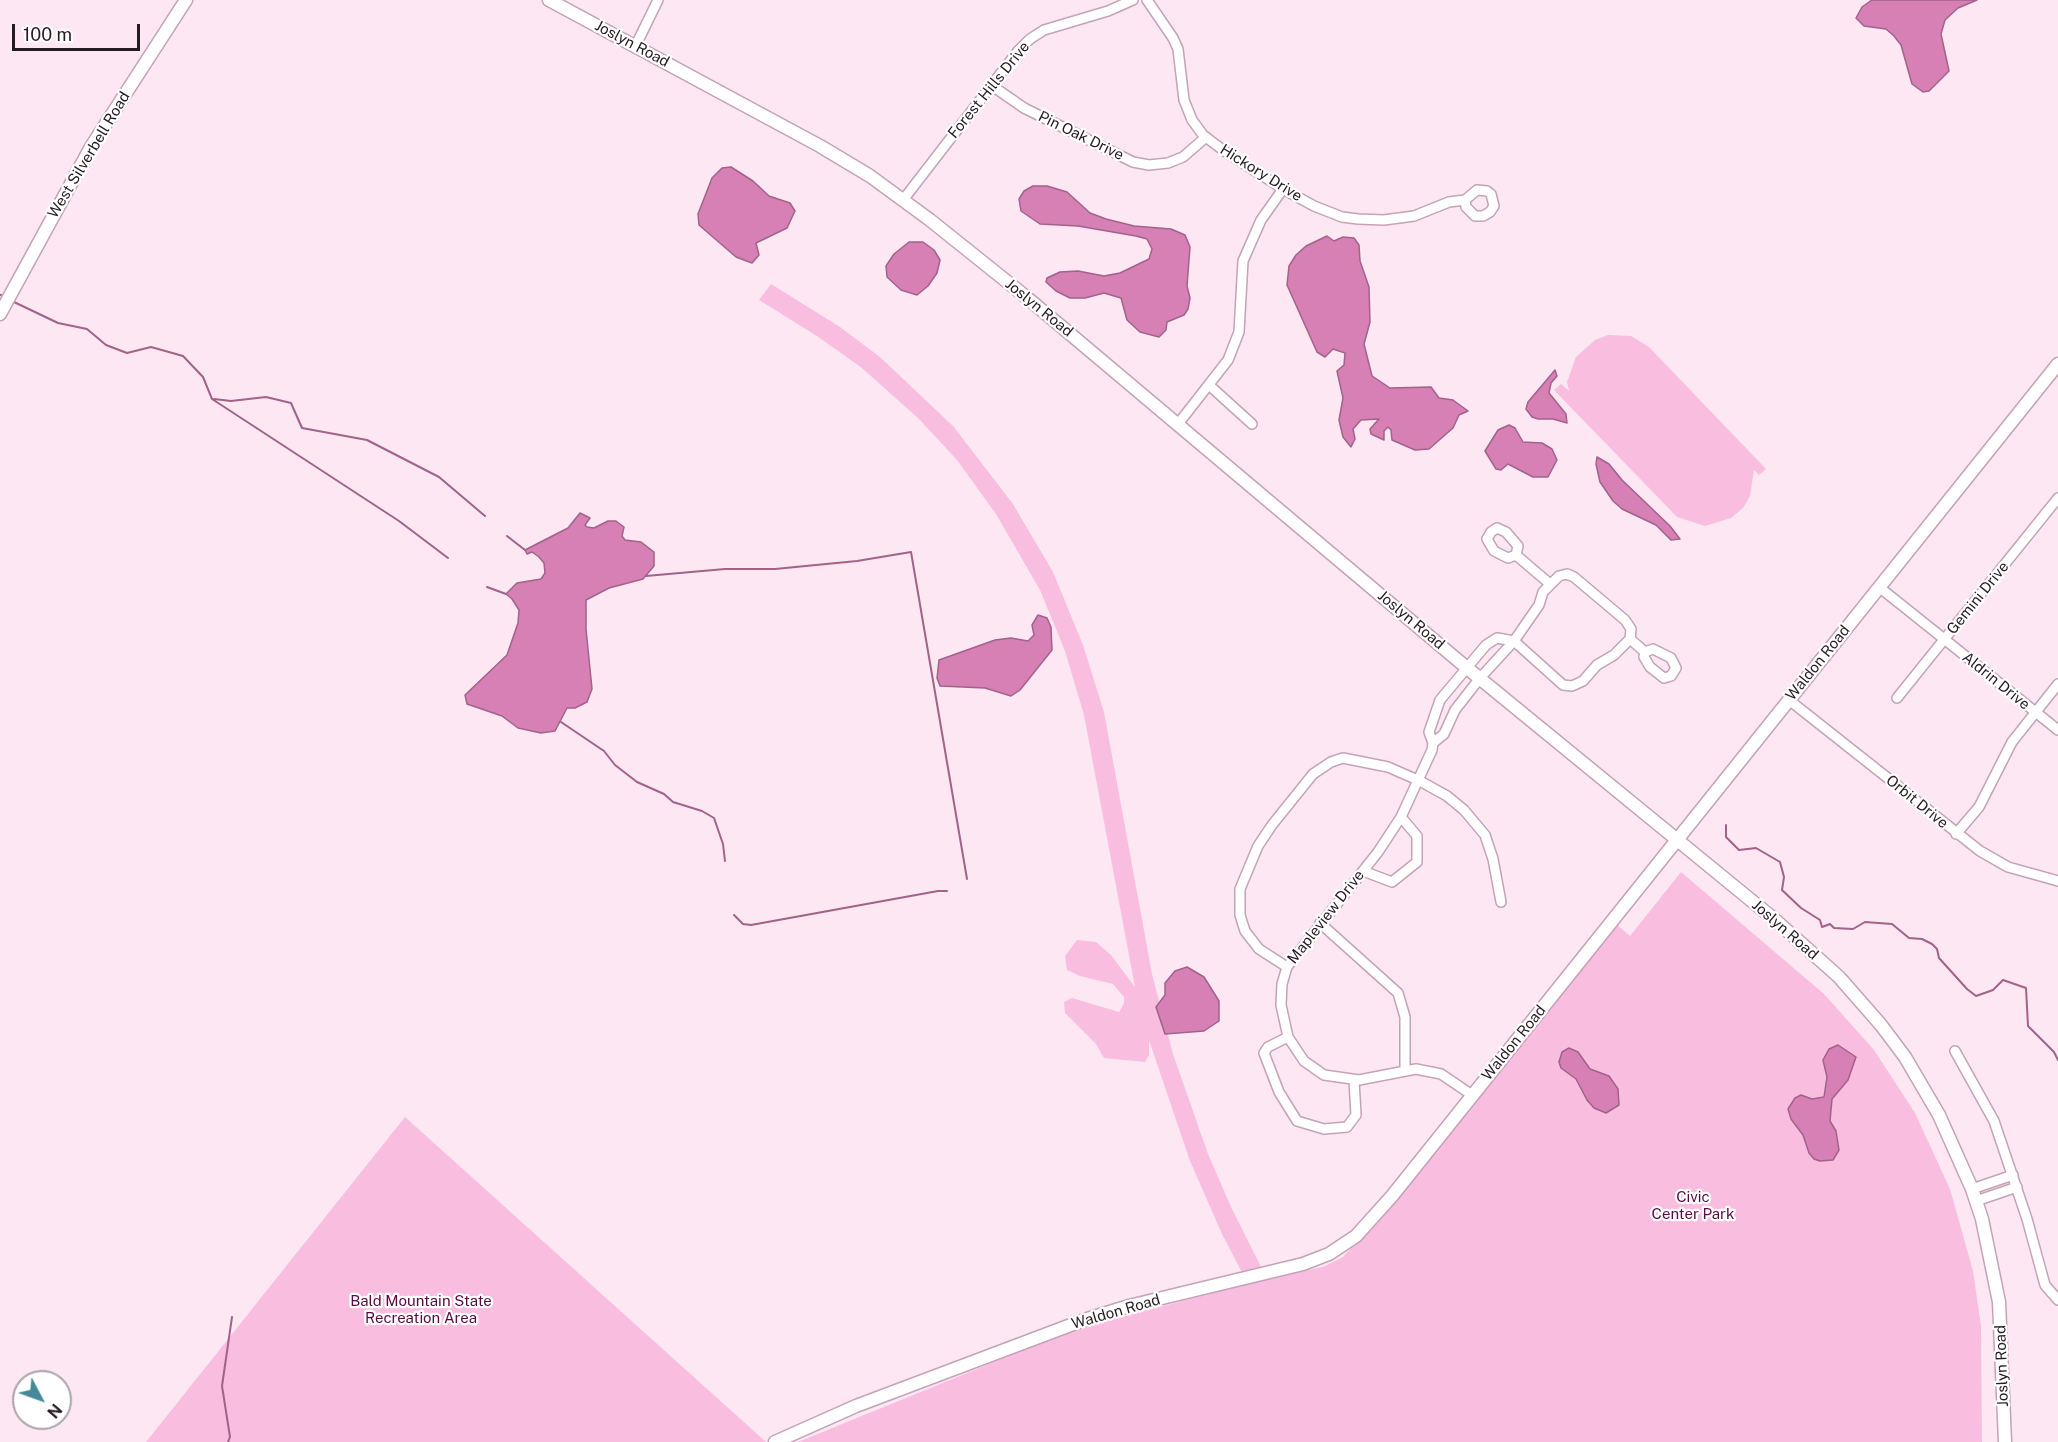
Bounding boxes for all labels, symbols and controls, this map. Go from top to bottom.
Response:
scale bar [15,12,142,50]
street label: Joslyn Road [592,17,672,71]
text: 100 m [23,24,72,45]
street label: Forest Hills Drive [944,38,1034,142]
street label: West Silverbell Road [44,89,134,221]
street label: Pin Oak Drive [1035,108,1127,164]
street label: Hickory Drive [1217,141,1305,205]
street label: Joslyn Road [1001,275,1077,341]
street label: Gemini Drive [1943,558,2013,638]
street label: Joslyn Road [1374,587,1448,653]
street label: Waldon Road [1782,622,1854,704]
street label: Aldrin Drive [1959,648,2033,714]
street label: Orbit Drive [1882,771,1952,833]
street label: Mapleview Drive [1284,867,1368,967]
street label: Joslyn Road [1748,896,1822,964]
street label: Waldon Road [1478,1002,1550,1084]
park label: Civic Center Park [1652,1188,1734,1223]
street label: Waldon Road [1070,1291,1162,1333]
park label: Bald Mountain State Recreation Area [350,1292,492,1327]
street label: Joslyn Road [1992,1325,2012,1407]
north arrow [12,1370,72,1430]
text: N [43,1400,66,1422]

